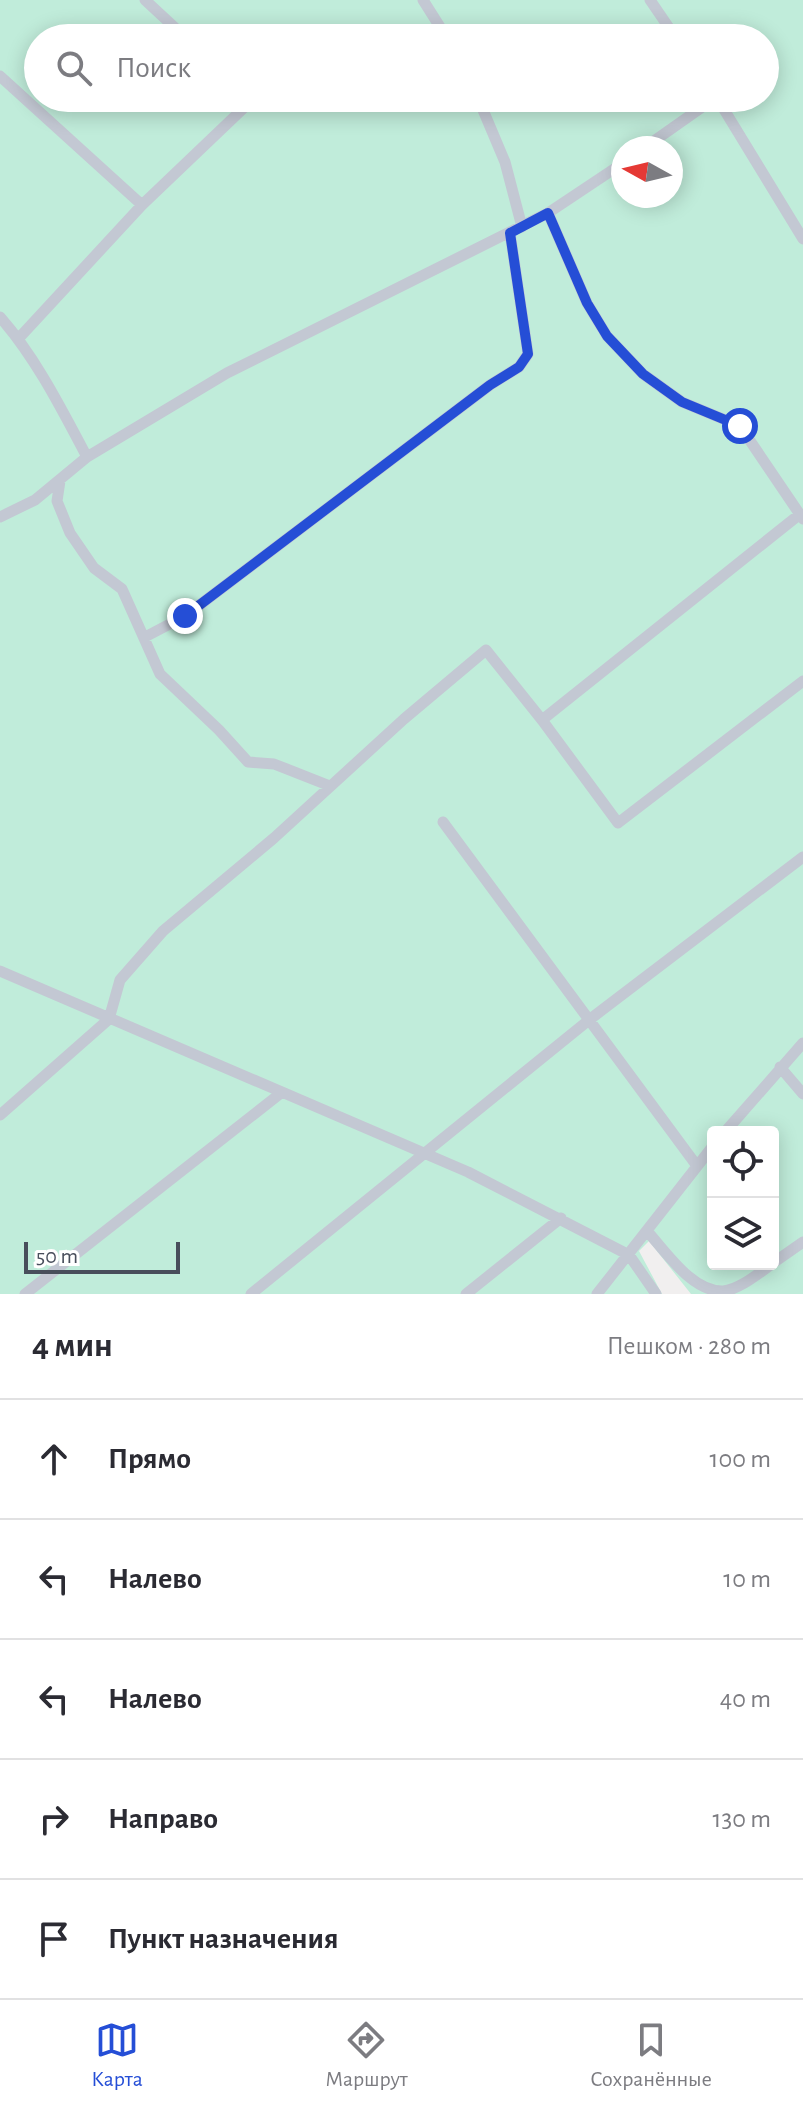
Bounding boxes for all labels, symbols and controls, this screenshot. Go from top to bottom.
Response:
search box [24,24,779,112]
icon: search [52,46,96,90]
text: Поиск [116,53,191,83]
north arrow [611,136,683,208]
route start [722,408,758,444]
route end [167,598,203,634]
map controls [707,1126,779,1270]
button: locate [707,1126,779,1198]
button: layers [707,1198,779,1270]
scale bar [24,1238,180,1274]
text: 50 m [36,1245,78,1267]
text: 4 мин [32,1329,113,1363]
text: Пешком · 280 m [607,1333,771,1359]
icon: ahead [32,1437,76,1481]
text: Прямо [108,1444,191,1474]
text: 100 m [710,1446,771,1472]
icon: left [32,1557,76,1601]
text: Налево [108,1564,202,1594]
text: 10 m [723,1566,771,1592]
icon: left [32,1677,76,1721]
text: Налево [108,1684,202,1714]
text: 40 m [720,1686,771,1712]
icon: right [32,1797,76,1841]
text: Направо [108,1804,218,1834]
text: 130 m [713,1806,771,1832]
icon: arrive [32,1917,76,1961]
text: Пункт назначения [108,1924,339,1954]
tab: Карта [91,2018,143,2092]
tab: Маршрут [325,2018,408,2092]
tab: Сохранённые [590,2018,712,2092]

